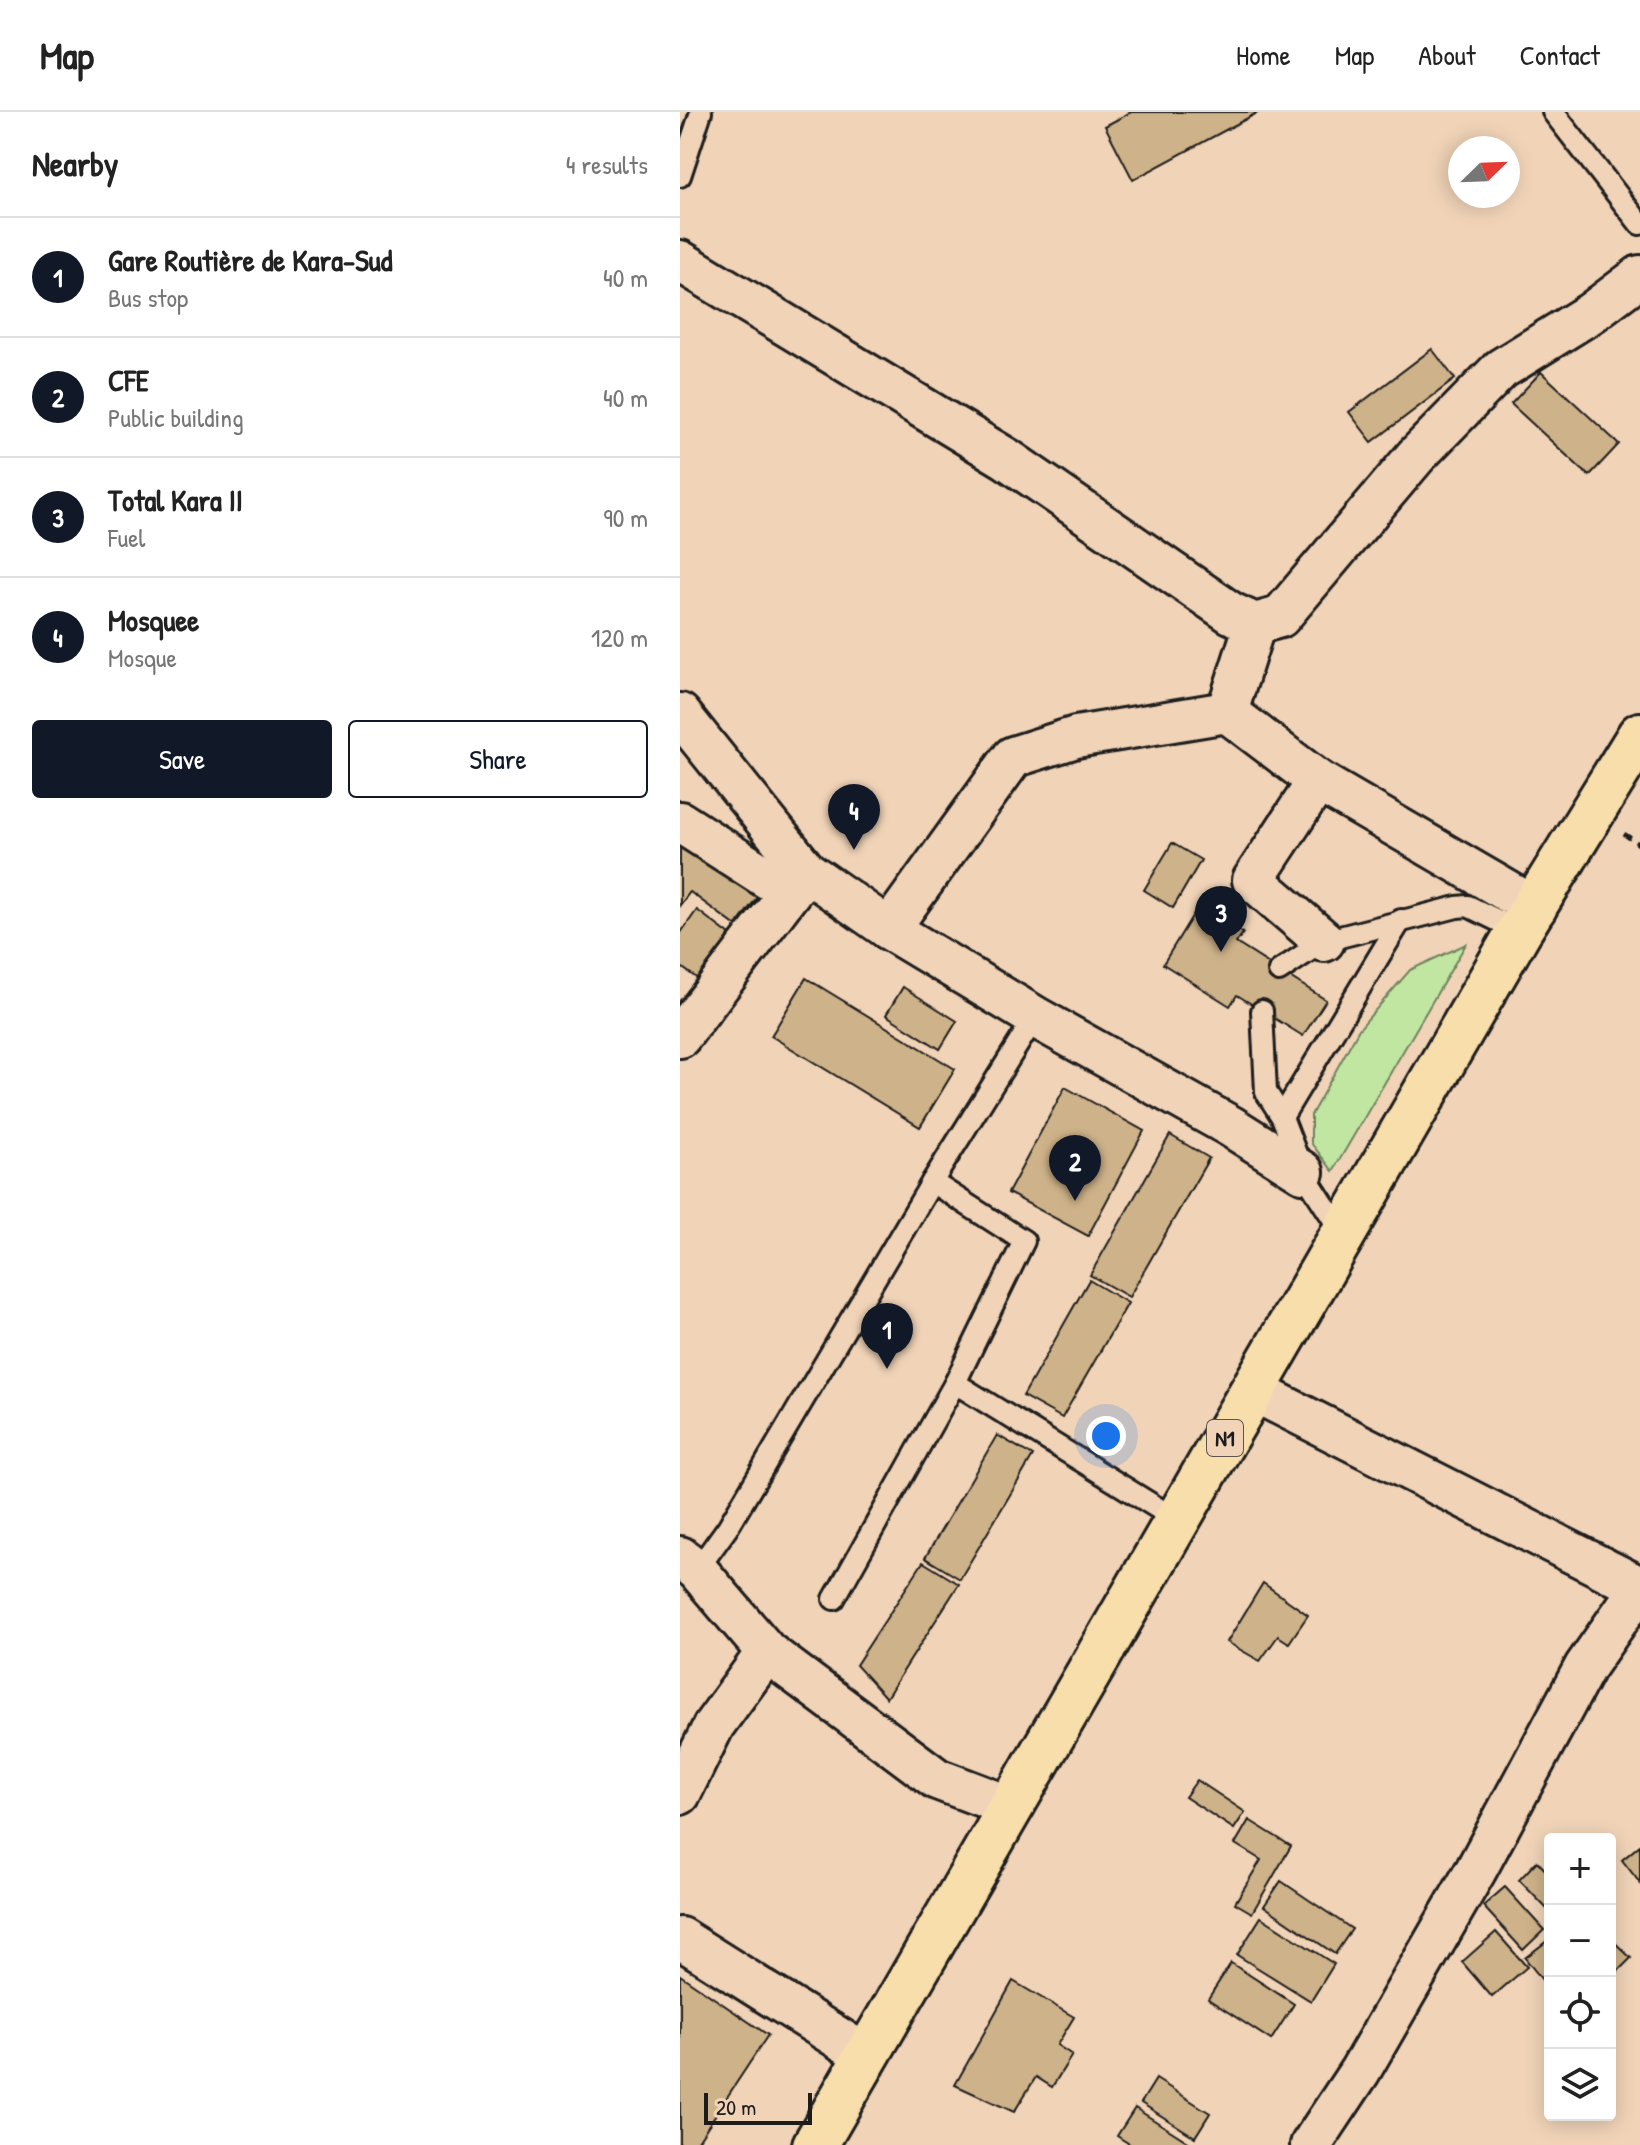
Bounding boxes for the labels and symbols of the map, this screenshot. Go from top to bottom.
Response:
north arrow [1448,136,1520,208]
pin: 4 [828,784,880,850]
pin: 3 [1195,886,1247,952]
pin: 2 [1049,1135,1101,1201]
pin: 1 [861,1303,913,1369]
your location [1086,1416,1126,1456]
road number: N1 [1207,1420,1243,1456]
scale bar [704,2089,812,2125]

